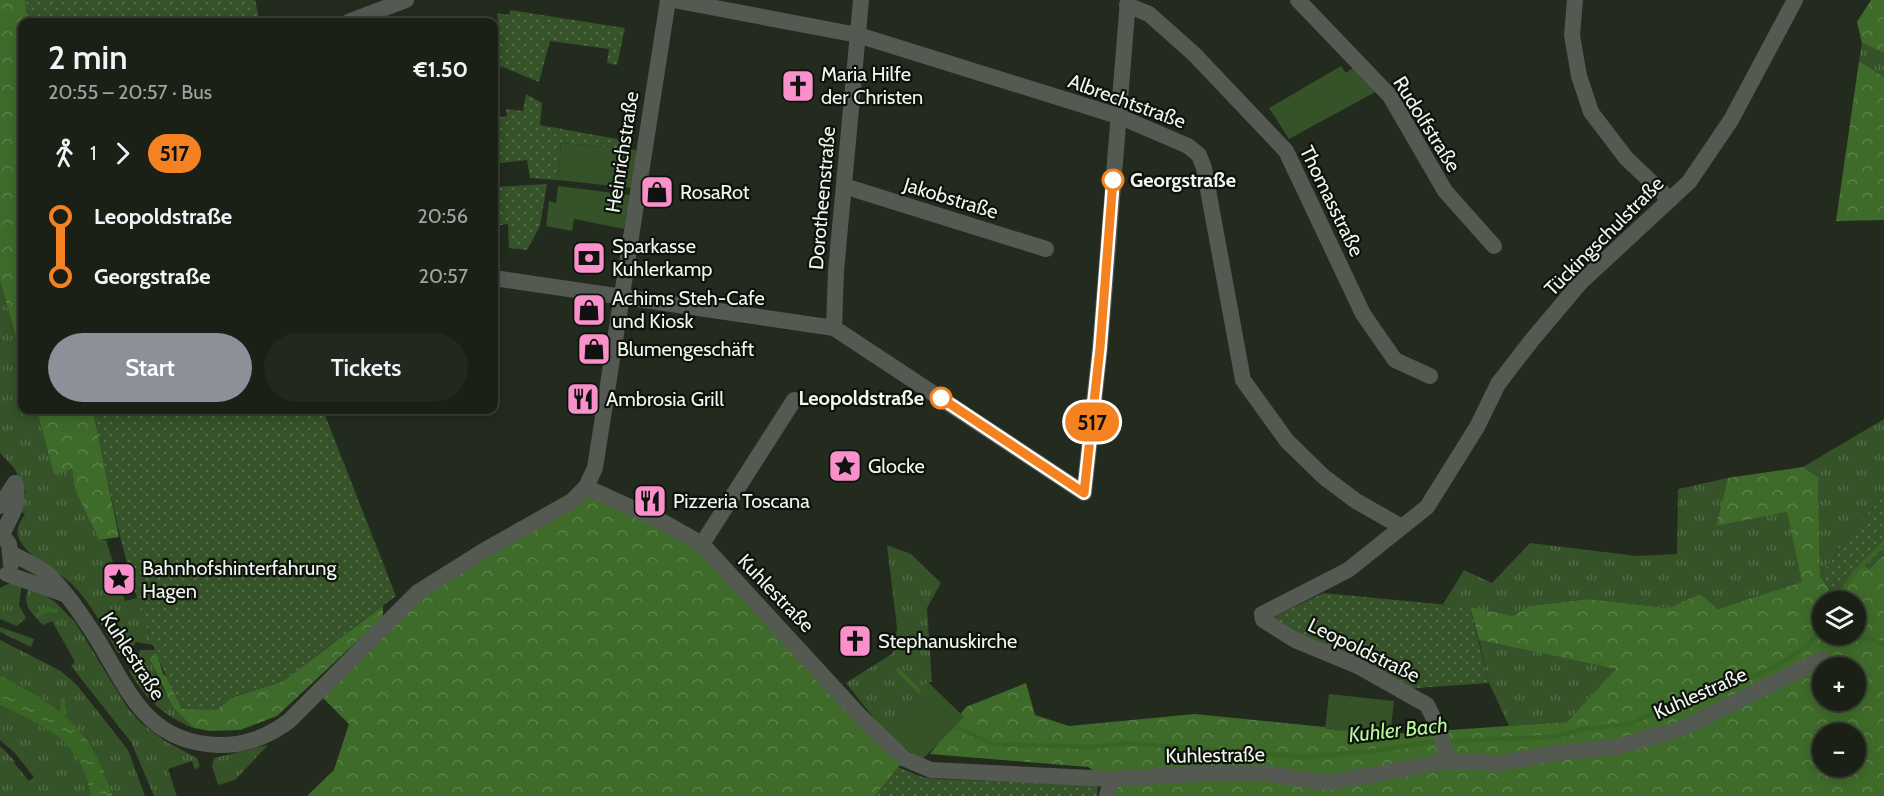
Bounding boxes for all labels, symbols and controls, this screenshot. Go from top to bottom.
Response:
text: 2 min [48,37,127,77]
text: €1.50 [414,56,468,83]
place label: Maria Hilfe der Christen [821,62,923,109]
church icon: Maria Hilfe der Christen [780,68,816,104]
street label: Albrechtstraße [1065,69,1189,133]
street label: Rudolfstraße [1388,72,1466,176]
text: 20:55 – 20:57 · Bus [48,80,212,104]
street label: Heinrichstraße [601,90,643,214]
street label: Dorotheenstraße [804,125,840,271]
icon: walk [48,137,81,170]
icon: forward [106,137,139,170]
text: 1 [90,141,97,165]
text: 517 [160,141,189,166]
street label: Thomasstraße [1295,142,1369,260]
place label: Georgstraße [1130,168,1236,192]
marker: Georgstraße [1102,169,1124,191]
street label: Tückingschulstraße [1539,171,1669,301]
street label: Jakobstraße [900,172,1001,224]
shop icon: RosaRot [639,174,675,210]
place label: RosaRot [680,180,750,204]
text: Leopoldstraße [94,203,232,230]
text: 20:56 [417,204,468,228]
place label: Sparkasse Kuhlerkamp [612,234,712,281]
bank icon: Sparkasse Kuhlerkamp [571,240,607,276]
text: Georgstraße [94,263,211,290]
text: 20:57 [419,264,468,288]
place label: Achims Steh-Cafe und Kiosk [612,286,765,333]
shop icon: Achims Steh-Cafe und Kiosk [571,292,607,328]
shop icon: Blumengeschäft [576,331,612,367]
button: Start [48,333,252,402]
button: Tickets [264,333,468,402]
place label: Blumengeschäft [617,337,754,361]
restaurant icon: Ambrosia Grill [565,381,601,417]
place label: Leopoldstraße [798,386,924,410]
place label: Ambrosia Grill [606,387,724,411]
marker: Leopoldstraße [930,387,952,409]
line badge: 517 [1058,402,1126,442]
text: 517 [1077,410,1107,435]
place icon: Glocke [827,448,863,484]
place label: Glocke [868,454,925,478]
restaurant icon: Pizzeria Toscana [632,483,668,519]
place label: Pizzeria Toscana [673,489,810,513]
street label: Kuhlestraße [733,549,819,637]
place label: Bahnhofshinterfahrung Hagen [142,556,337,603]
place icon: Bahnhofshinterfahrung Hagen [101,561,137,597]
map controls [1812,591,1866,777]
button: layers [1812,591,1866,645]
street label: Kuhlestraße [96,608,170,704]
street label: Leopoldstraße [1304,613,1424,687]
church icon: Stephanuskirche [837,623,873,659]
place label: Stephanuskirche [878,629,1017,653]
button: + [1812,657,1866,711]
street label: Kuhlestraße [1650,662,1750,724]
water label: Kuhler Bach [1347,712,1449,747]
button: − [1812,723,1866,777]
street label: Kuhlestraße [1165,742,1265,768]

